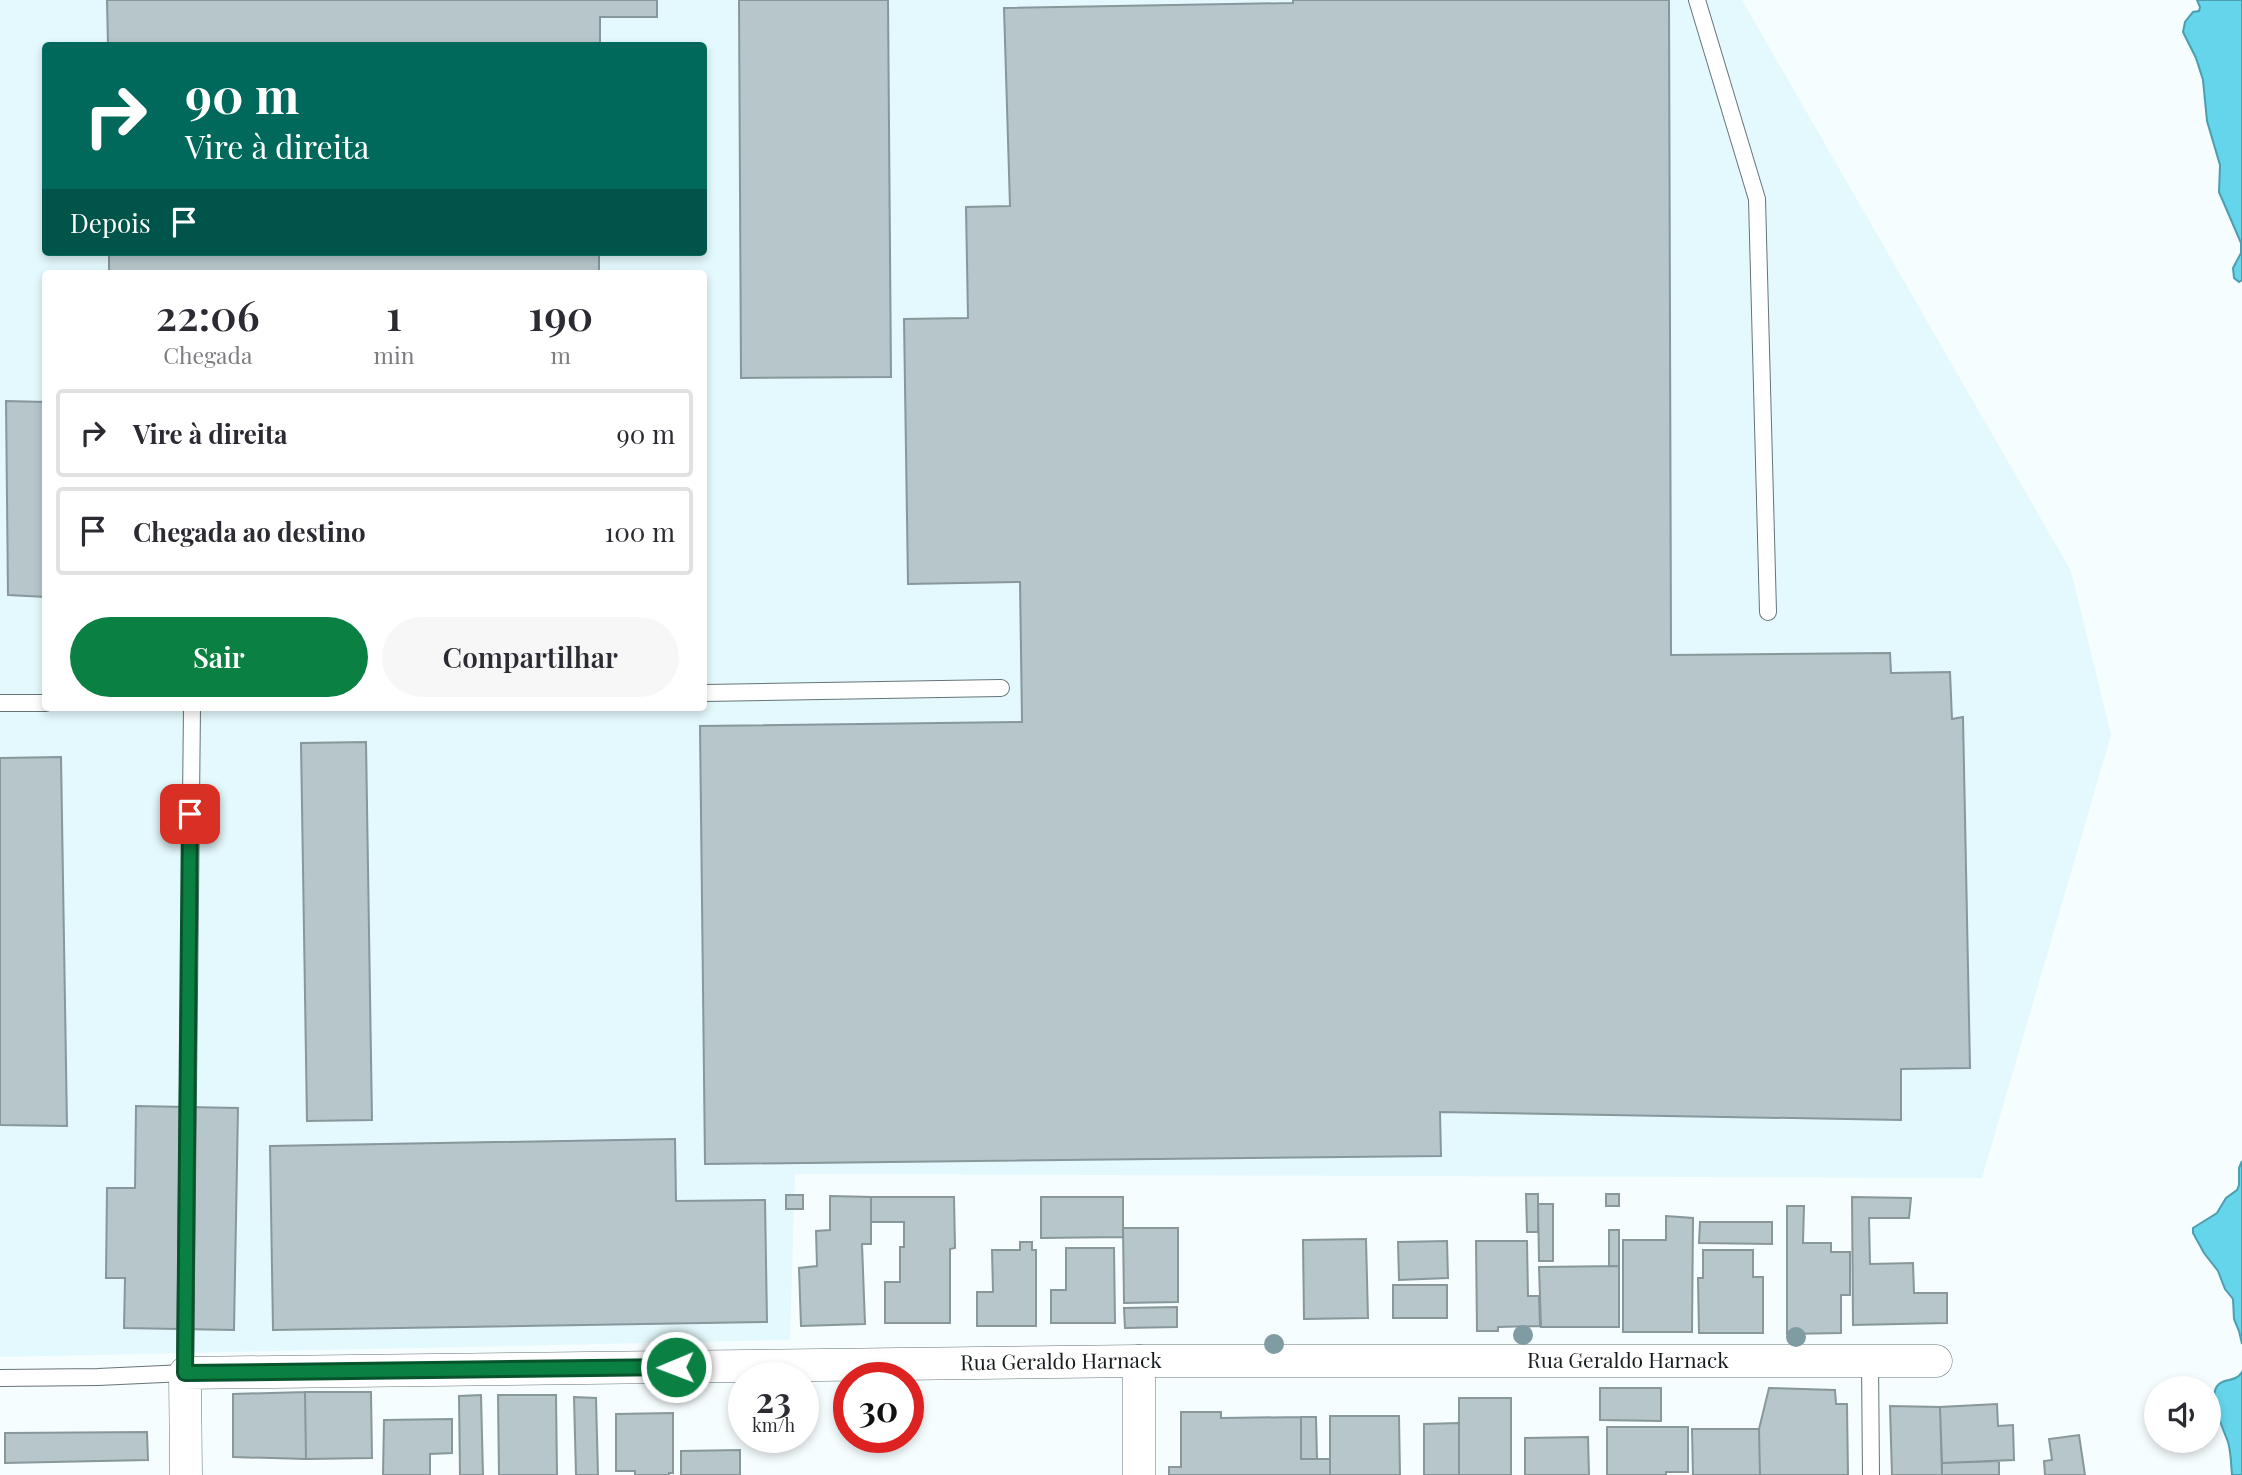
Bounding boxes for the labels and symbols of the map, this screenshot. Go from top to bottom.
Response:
pin [160,784,220,844]
position arrow [639,1330,713,1404]
street label: Rua Geraldo Harnack [960,1345,1162,1375]
street label: Rua Geraldo Harnack [1527,1345,1729,1373]
speed limit sign: 30 [833,1362,924,1453]

